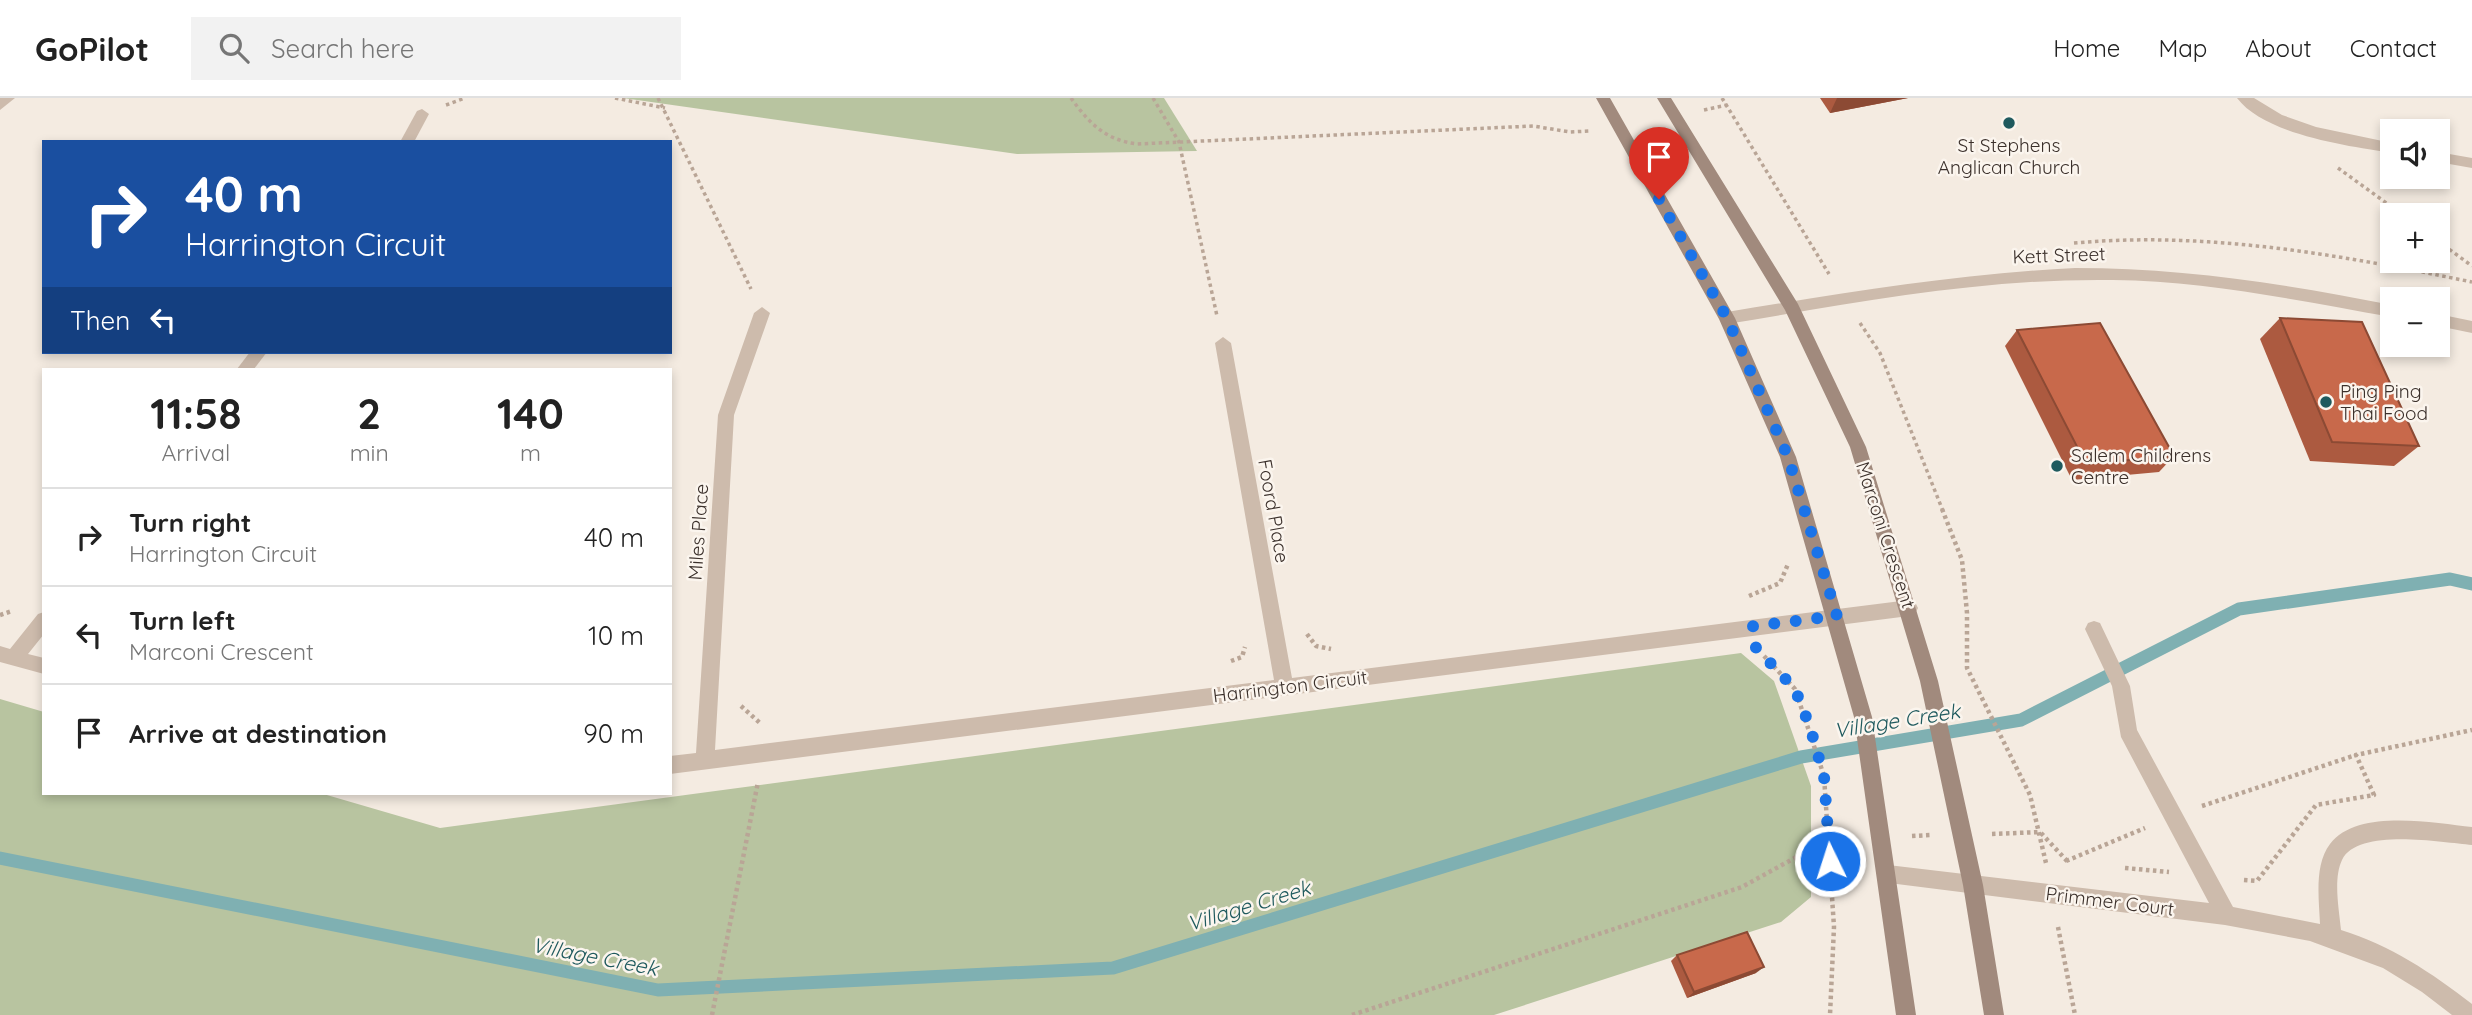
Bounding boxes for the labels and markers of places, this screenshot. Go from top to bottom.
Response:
marker: St Stephens Anglican Church [2001,115,2017,131]
pin [1629,127,1689,199]
place label: St Stephens Anglican Church [1938,133,2080,179]
place label: Ping Ping Thai Food [2340,379,2428,425]
marker: Ping Ping Thai Food [2318,394,2334,410]
place label: Salem Childrens Centre [2071,443,2211,489]
marker: Salem Childrens Centre [2049,458,2065,474]

